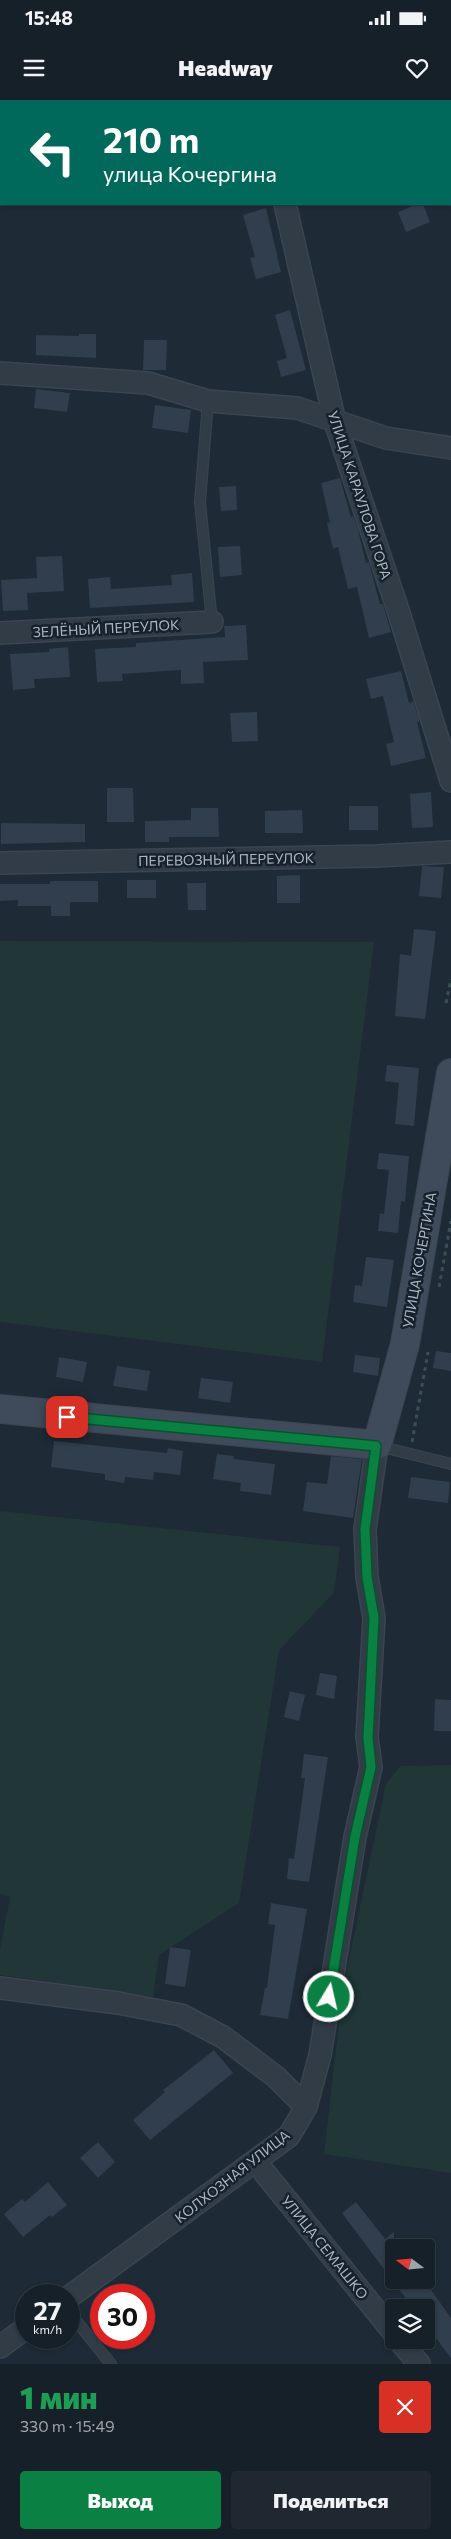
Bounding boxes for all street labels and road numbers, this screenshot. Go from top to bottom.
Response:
street label: УЛИЦА КАРАУЛОВА ГОРА [325,409,395,582]
street label: ЗЕЛЁНЫЙ ПЕРЕУЛОК [32,616,180,640]
street label: ПЕРЕВОЗНЫЙ ПЕРЕУЛОК [138,849,314,869]
street label: УЛИЦА КОЧЕРГИНА [399,1190,439,1329]
street label: КОЛХОЗНАЯ УЛИЦА [171,2126,293,2226]
street label: УЛИЦА СЕМАШКО [278,2192,372,2302]

